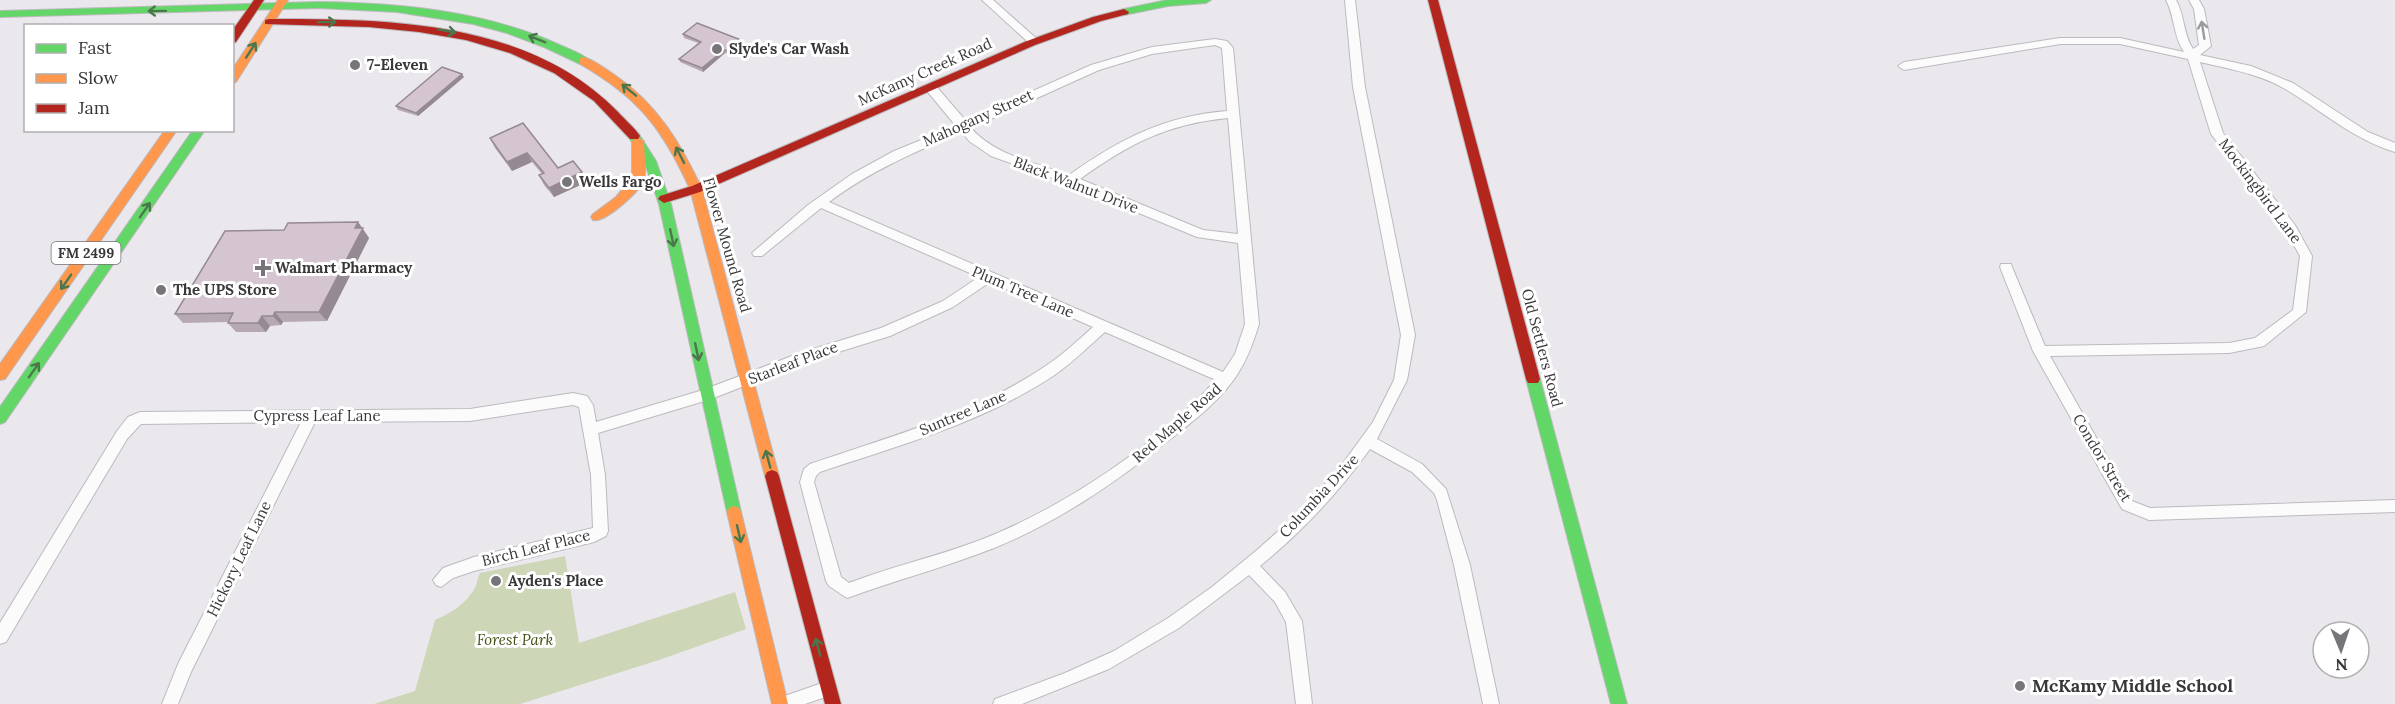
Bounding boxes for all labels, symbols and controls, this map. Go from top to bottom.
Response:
one-way arrow [147,5,167,17]
one-way arrow [317,16,337,28]
one-way arrow [2197,21,2208,40]
legend [24,24,234,132]
one-way arrow [436,26,456,37]
one-way arrow [529,33,547,44]
street label: McKamy Creek Road [855,33,995,110]
text: Fast [78,36,112,59]
place label: Slyde's Car Wash [729,39,850,58]
one-way arrow [245,42,257,59]
marker: Slyde's Car Wash [710,42,724,56]
place label: 7-Eleven [367,55,429,74]
marker: 7-Eleven [348,58,362,72]
text: Slow [78,66,118,89]
one-way arrow [621,84,637,97]
street label: Mahogany Street [920,85,1036,150]
text: Jam [77,96,110,119]
street label: Mockingbird Lane [2215,134,2306,247]
one-way arrow [674,147,685,165]
street label: Black Walnut Drive [1011,152,1141,217]
place label: Wells Fargo [579,172,662,191]
marker: Wells Fargo [560,175,574,189]
street label: Flower Mound Road [699,175,756,315]
one-way arrow [139,202,151,219]
one-way arrow [667,227,678,247]
road number: FM 2499 [52,242,121,264]
place label: Walmart Pharmacy [275,258,413,277]
marker: Walmart Pharmacy [256,261,270,275]
street label: Plum Tree Lane [969,261,1077,322]
one-way arrow [60,274,72,290]
place label: The UPS Store [173,280,277,299]
marker: The UPS Store [154,283,168,297]
street label: Old Settlers Road [1518,287,1567,409]
street label: Starleaf Place [745,337,840,388]
one-way arrow [692,342,703,361]
one-way arrow [28,362,40,378]
street label: Red Maple Road [1128,379,1225,466]
street label: Suntree Lane [916,386,1009,439]
street label: Cypress Leaf Lane [253,406,381,425]
street label: Condor Street [2069,410,2136,505]
one-way arrow [761,450,773,469]
street label: Columbia Drive [1275,450,1362,542]
street label: Hickory Leaf Lane [202,498,275,620]
one-way arrow [734,524,746,543]
street label: Birch Leaf Place [480,525,592,570]
place label: Ayden's Place [508,571,603,590]
marker: Ayden's Place [489,574,503,588]
north arrow [2311,620,2371,680]
park label: Forest Park [477,630,553,649]
one-way arrow [811,638,823,657]
text: N [2335,655,2348,675]
place label: McKamy Middle School [2032,674,2233,697]
marker: McKamy Middle School [2013,679,2027,693]

